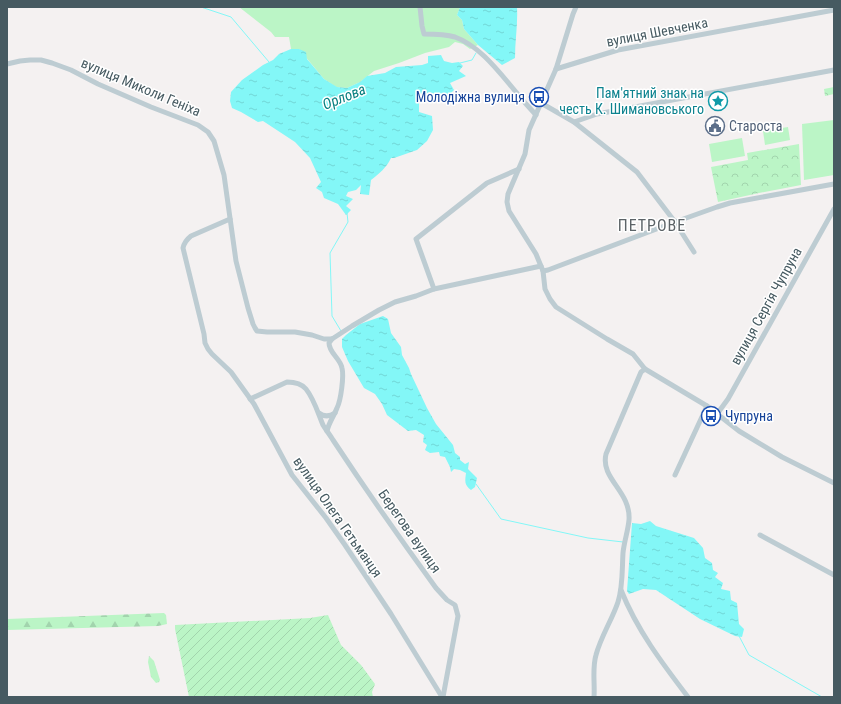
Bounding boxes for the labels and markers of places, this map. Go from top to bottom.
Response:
place label: Пам'ятний знак на честь К. Шимановського [559,85,704,117]
bus stop icon: Молодіжна вулиця [528,86,550,108]
place label: Молодіжна вулиця [416,89,525,105]
place icon: Пам'ятний знак на честь К. Шимановського [707,90,729,112]
public building icon: Староста [704,115,726,137]
place label: Староста [729,118,782,134]
bus stop icon: Чупруна [700,405,722,427]
place label: Чупруна [725,408,773,424]

